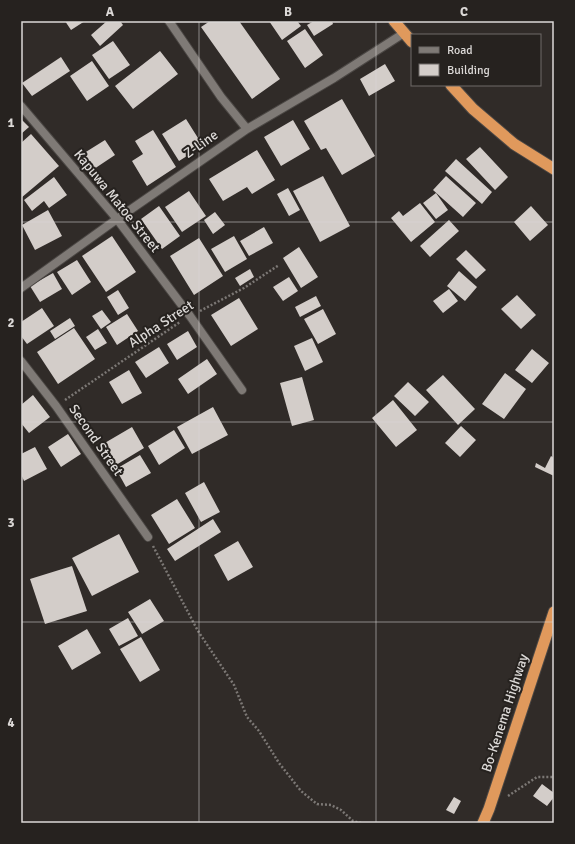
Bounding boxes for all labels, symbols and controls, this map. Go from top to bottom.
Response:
text: A [106,4,115,20]
text: B [284,4,292,20]
text: C [460,4,468,20]
legend [411,34,541,86]
text: Road [447,43,473,58]
text: Building [447,63,490,78]
text: 1 [7,115,15,131]
street label: Z-Line [181,126,221,162]
street label: Kapuwa Matoe Street [70,146,164,256]
street label: Alpha Street [125,297,197,351]
text: 2 [7,315,15,331]
street label: Second Street [65,401,127,479]
text: 3 [7,515,15,531]
street label: Bo-Kenema Highway [478,651,532,774]
text: 4 [7,715,15,731]

